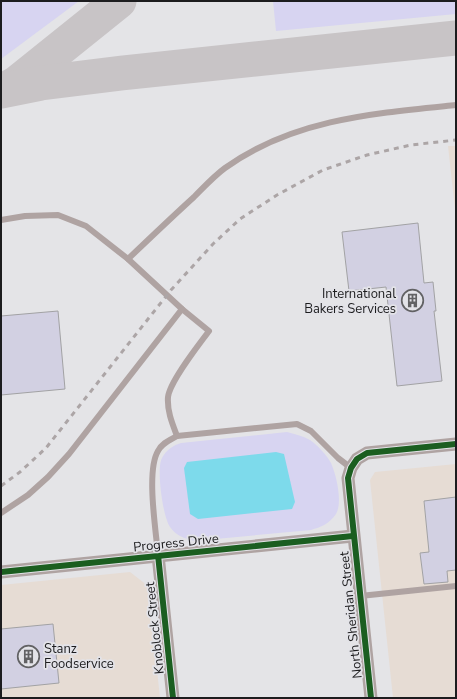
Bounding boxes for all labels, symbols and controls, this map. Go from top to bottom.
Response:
place label: International Bakers Services [304,285,396,318]
building icon: International Bakers Services [399,288,425,314]
street label: Progress Drive [132,530,220,556]
street label: North Sheridan Street [335,550,367,679]
street label: Knoblock Street [141,581,169,675]
place label: Stanz Foodservice [44,640,114,673]
building icon: Stanz Foodservice [16,643,42,669]

